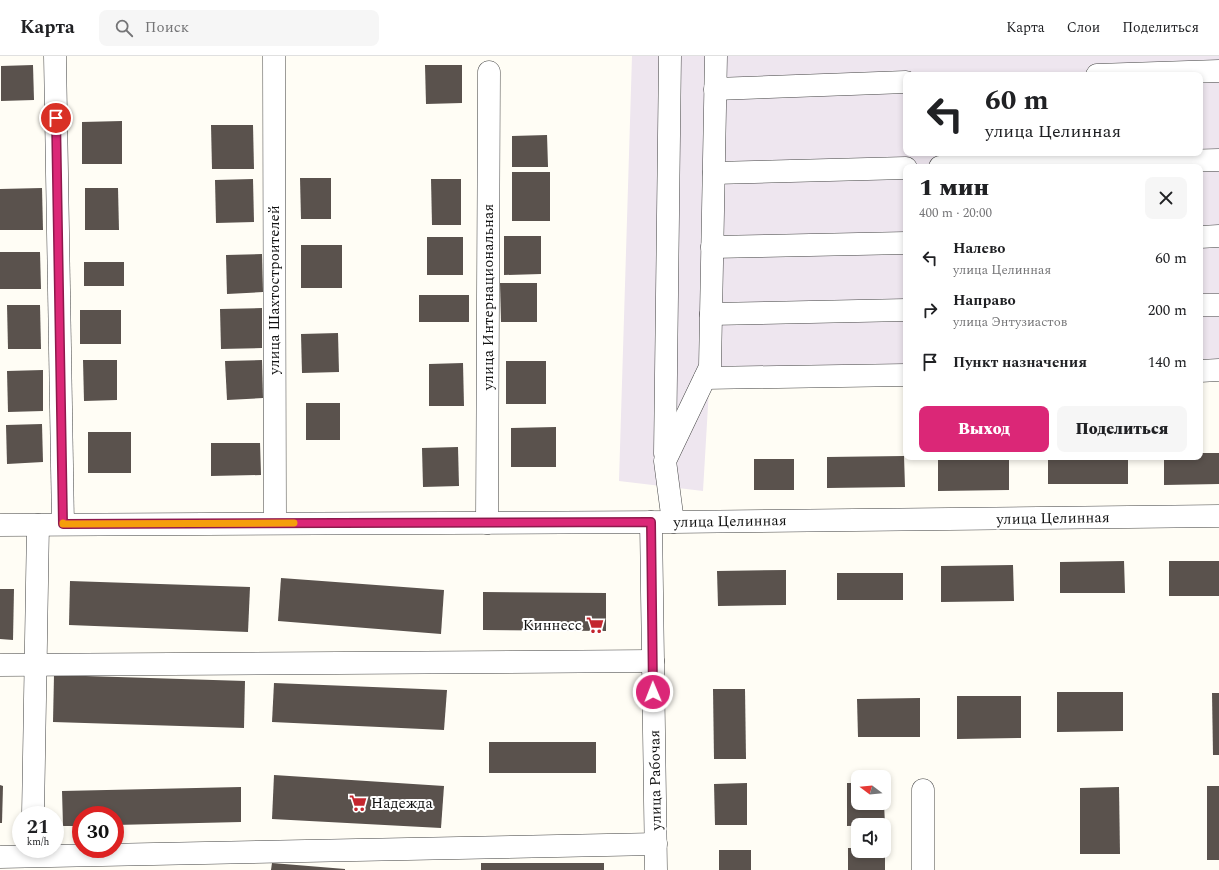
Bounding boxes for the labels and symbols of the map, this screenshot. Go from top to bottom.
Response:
pin [39,101,73,135]
street label: улица Интернациональная [477,204,500,391]
street label: улица Шахтостроителей [263,205,286,376]
street label: улица Целинная [995,506,1110,531]
street label: улица Целинная [672,509,787,534]
place label: Киннесс [523,614,582,637]
supermarket icon: Киннесс [585,615,605,635]
position arrow [632,671,674,713]
street label: улица Рабочая [643,730,668,831]
north arrow [851,770,891,810]
place label: Надежда [371,792,433,815]
supermarket icon: Надежда [348,793,368,813]
speed limit sign: 30 [72,806,124,858]

